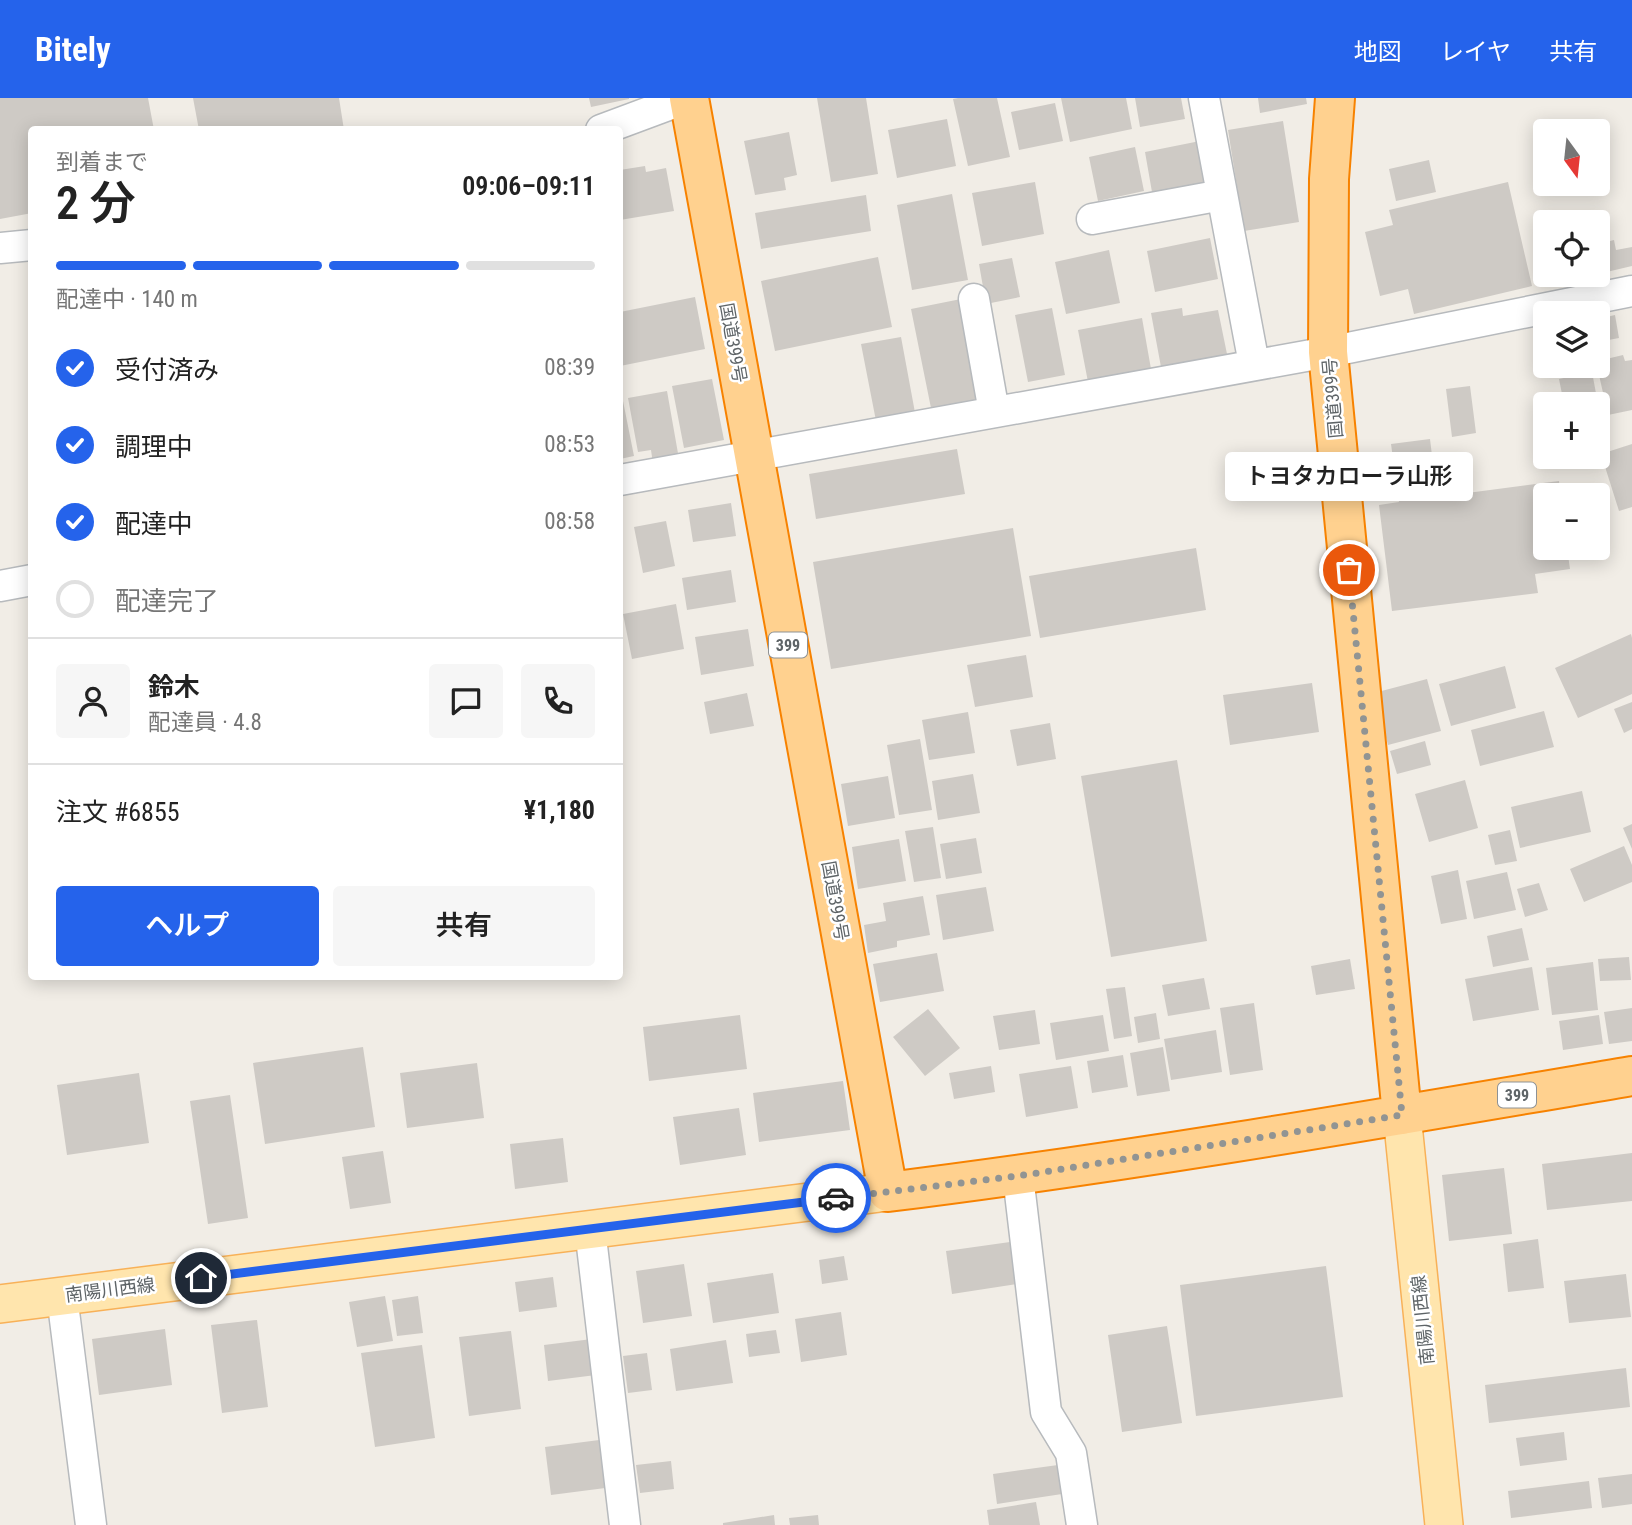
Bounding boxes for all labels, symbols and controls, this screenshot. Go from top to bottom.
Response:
text: Bitely [35,30,111,69]
text: 地図 [1354,38,1402,66]
text: レイヤ [1440,38,1511,66]
text: 共有 [1549,38,1597,66]
north arrow [1533,119,1610,196]
map controls [1533,119,1610,560]
text: 到着まで [56,149,148,176]
text: 09:06–09:11 [462,171,595,201]
text: 2 分 [56,176,136,230]
button: locate [1533,210,1610,287]
text: 配達中 · 140 m [56,286,198,313]
street label: 国道399号 [716,301,751,384]
button: layers [1533,301,1610,378]
icon: check [56,349,94,387]
text: 08:39 [544,354,595,381]
text: 受付済み [115,355,219,385]
street label: 国道399号 [1319,357,1346,439]
button: + [1533,392,1610,469]
icon: check [56,426,94,464]
text: 08:53 [544,431,595,458]
text: 調理中 [115,432,193,462]
callout: トヨタカローラ山形 [1225,451,1473,500]
text: トヨタカローラ山形 [1246,463,1453,490]
button: − [1533,483,1610,560]
icon: check [56,503,94,541]
text: 08:58 [544,508,595,535]
text: 配達中 [115,509,193,539]
pin [1319,540,1379,600]
icon: bag [1330,551,1368,589]
text: 配達完了 [115,586,219,616]
road number: 399 [769,632,807,658]
button: person [56,664,130,738]
button: chat [429,664,503,738]
button: phone [521,664,595,738]
text: 鈴木 [148,672,200,702]
text: 配達員 · 4.8 [148,709,262,736]
text: ¥1,180 [524,795,595,825]
text: 注文 #6855 [56,797,180,827]
street label: 国道399号 [818,859,853,942]
button: ヘルプ [56,886,319,966]
button: 共有 [333,886,595,966]
road number: 399 [1498,1082,1536,1107]
courier [801,1163,871,1233]
icon: car [817,1179,855,1217]
pin [171,1248,231,1308]
icon: home [182,1259,220,1297]
street label: 南陽川西線 [64,1274,156,1305]
street label: 南陽川西線 [1407,1274,1438,1366]

